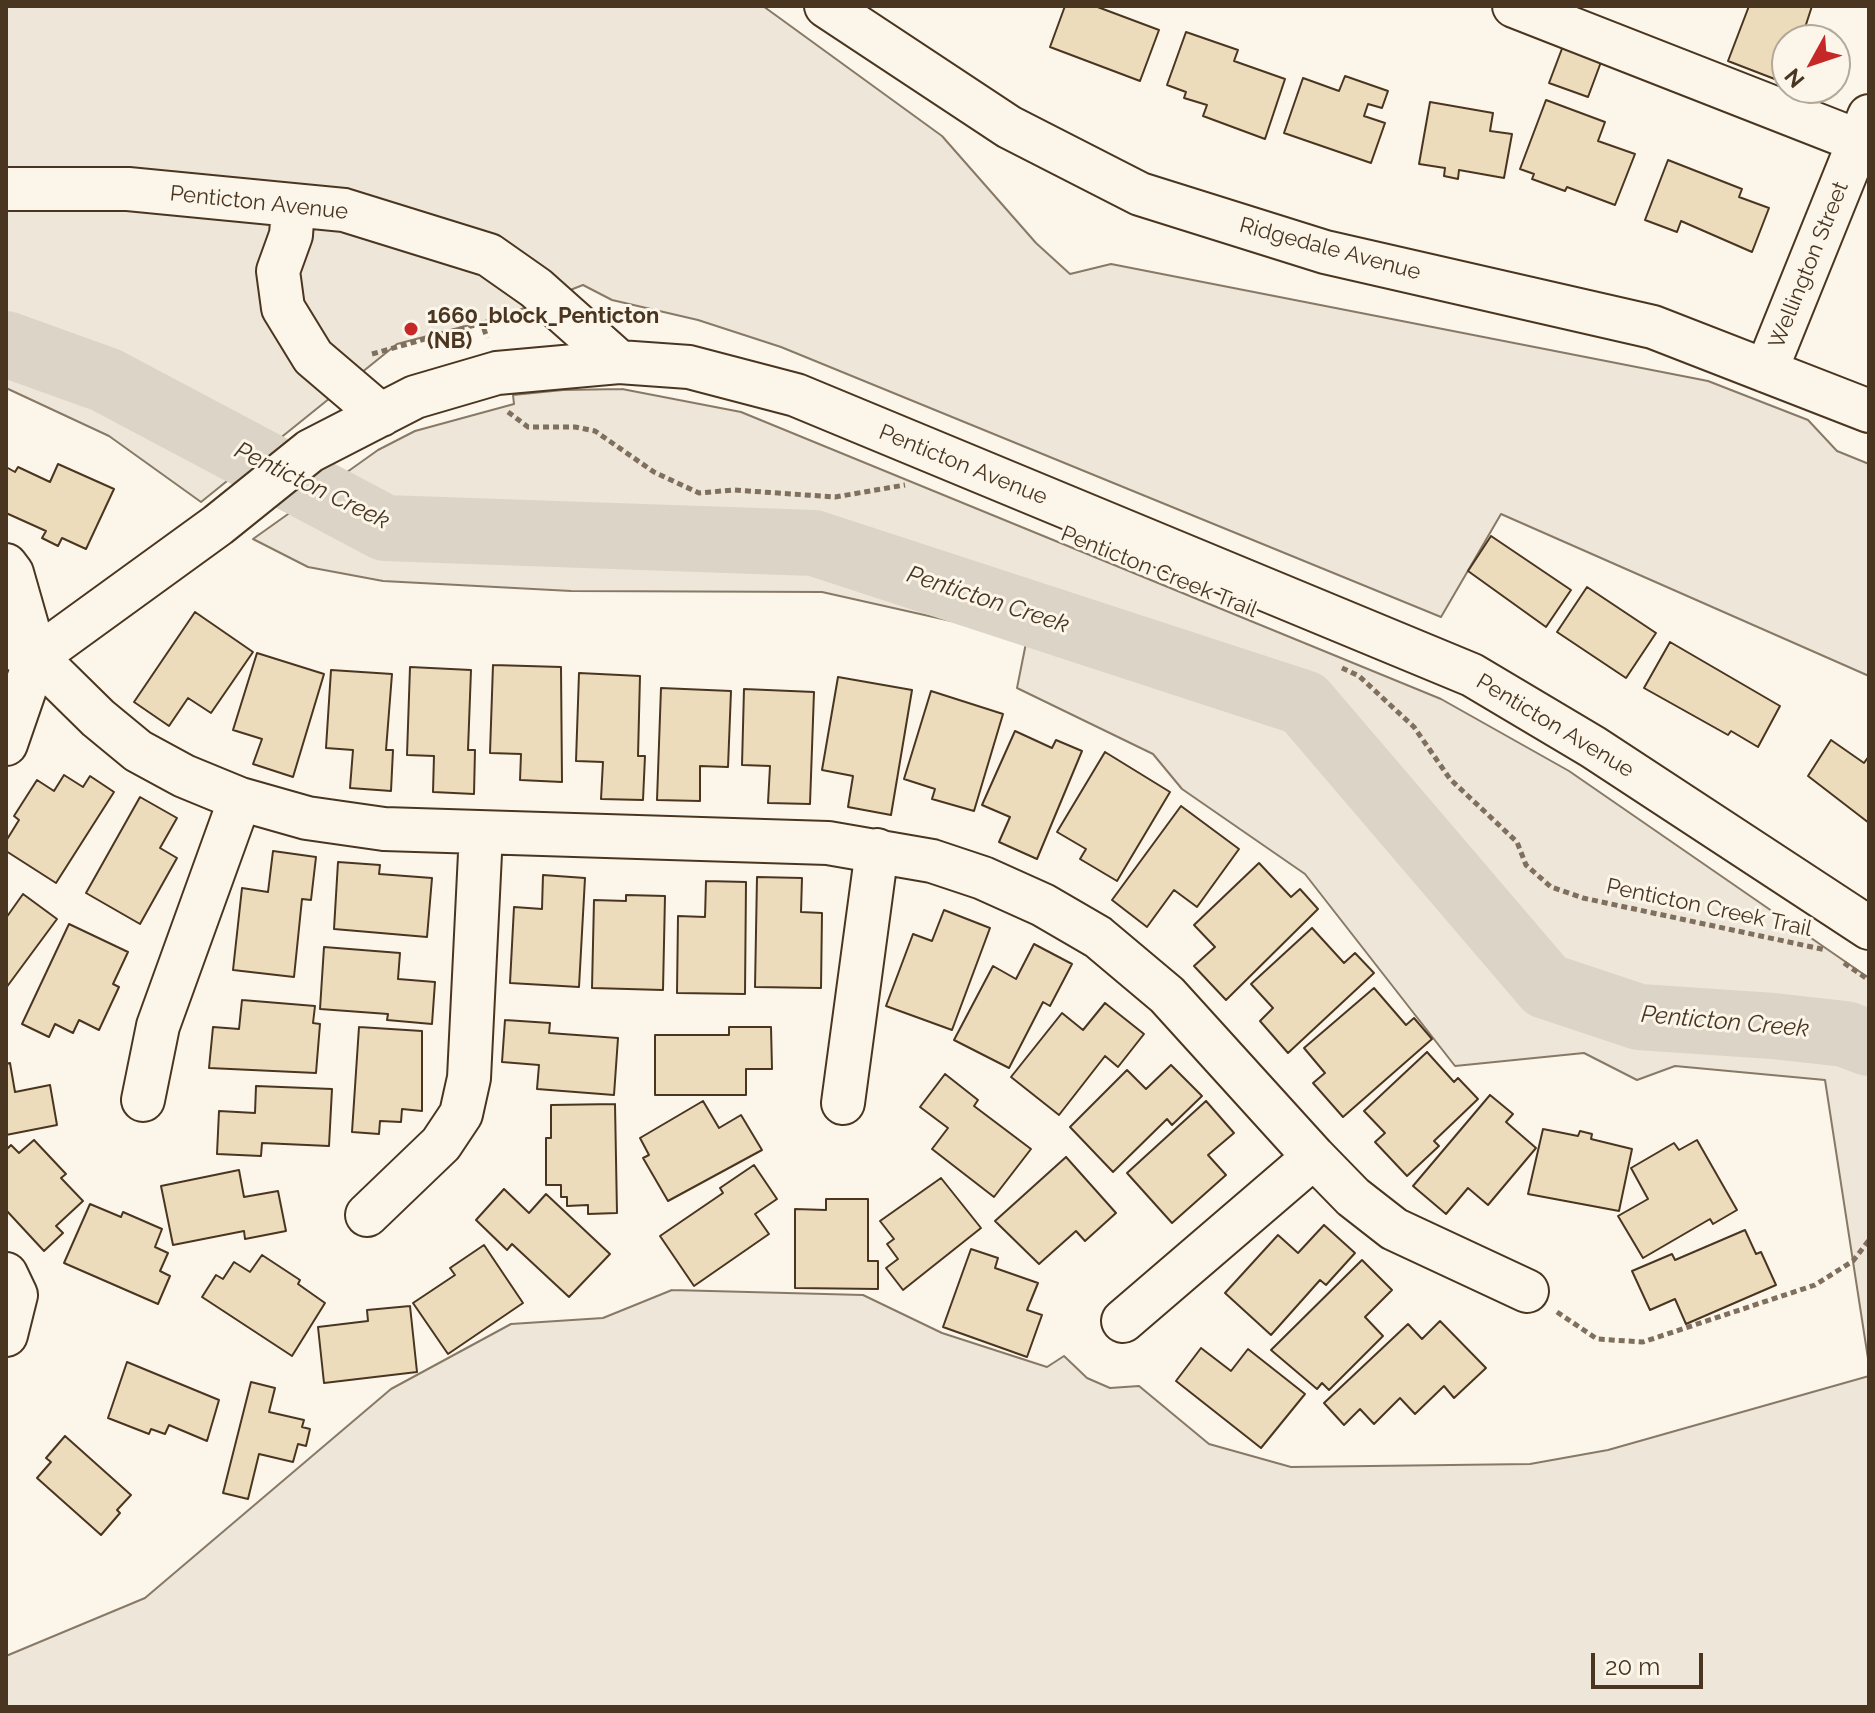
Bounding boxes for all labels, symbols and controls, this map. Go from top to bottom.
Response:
north arrow [1771,24,1851,104]
text: N [1779,63,1810,93]
street label: Wellington Street [1764,178,1854,352]
street label: Penticton Avenue [168,181,350,225]
street label: Ridgedale Avenue [1236,212,1424,286]
place label: 1660_block_Penticton (NB) [427,303,659,354]
marker: 1660_block_Penticton (NB) [402,320,420,338]
street label: Penticton Avenue [875,419,1051,511]
water label: Penticton Creek [230,436,394,536]
street label: Penticton Creek Trail [1057,521,1261,623]
water label: Penticton Creek [903,560,1073,640]
street label: Penticton Avenue [1471,669,1639,783]
street label: Penticton Creek Trail [1604,873,1814,943]
water label: Penticton Creek [1640,1000,1810,1044]
scale bar [1595,1637,1707,1687]
text: 20 m [1605,1652,1660,1681]

